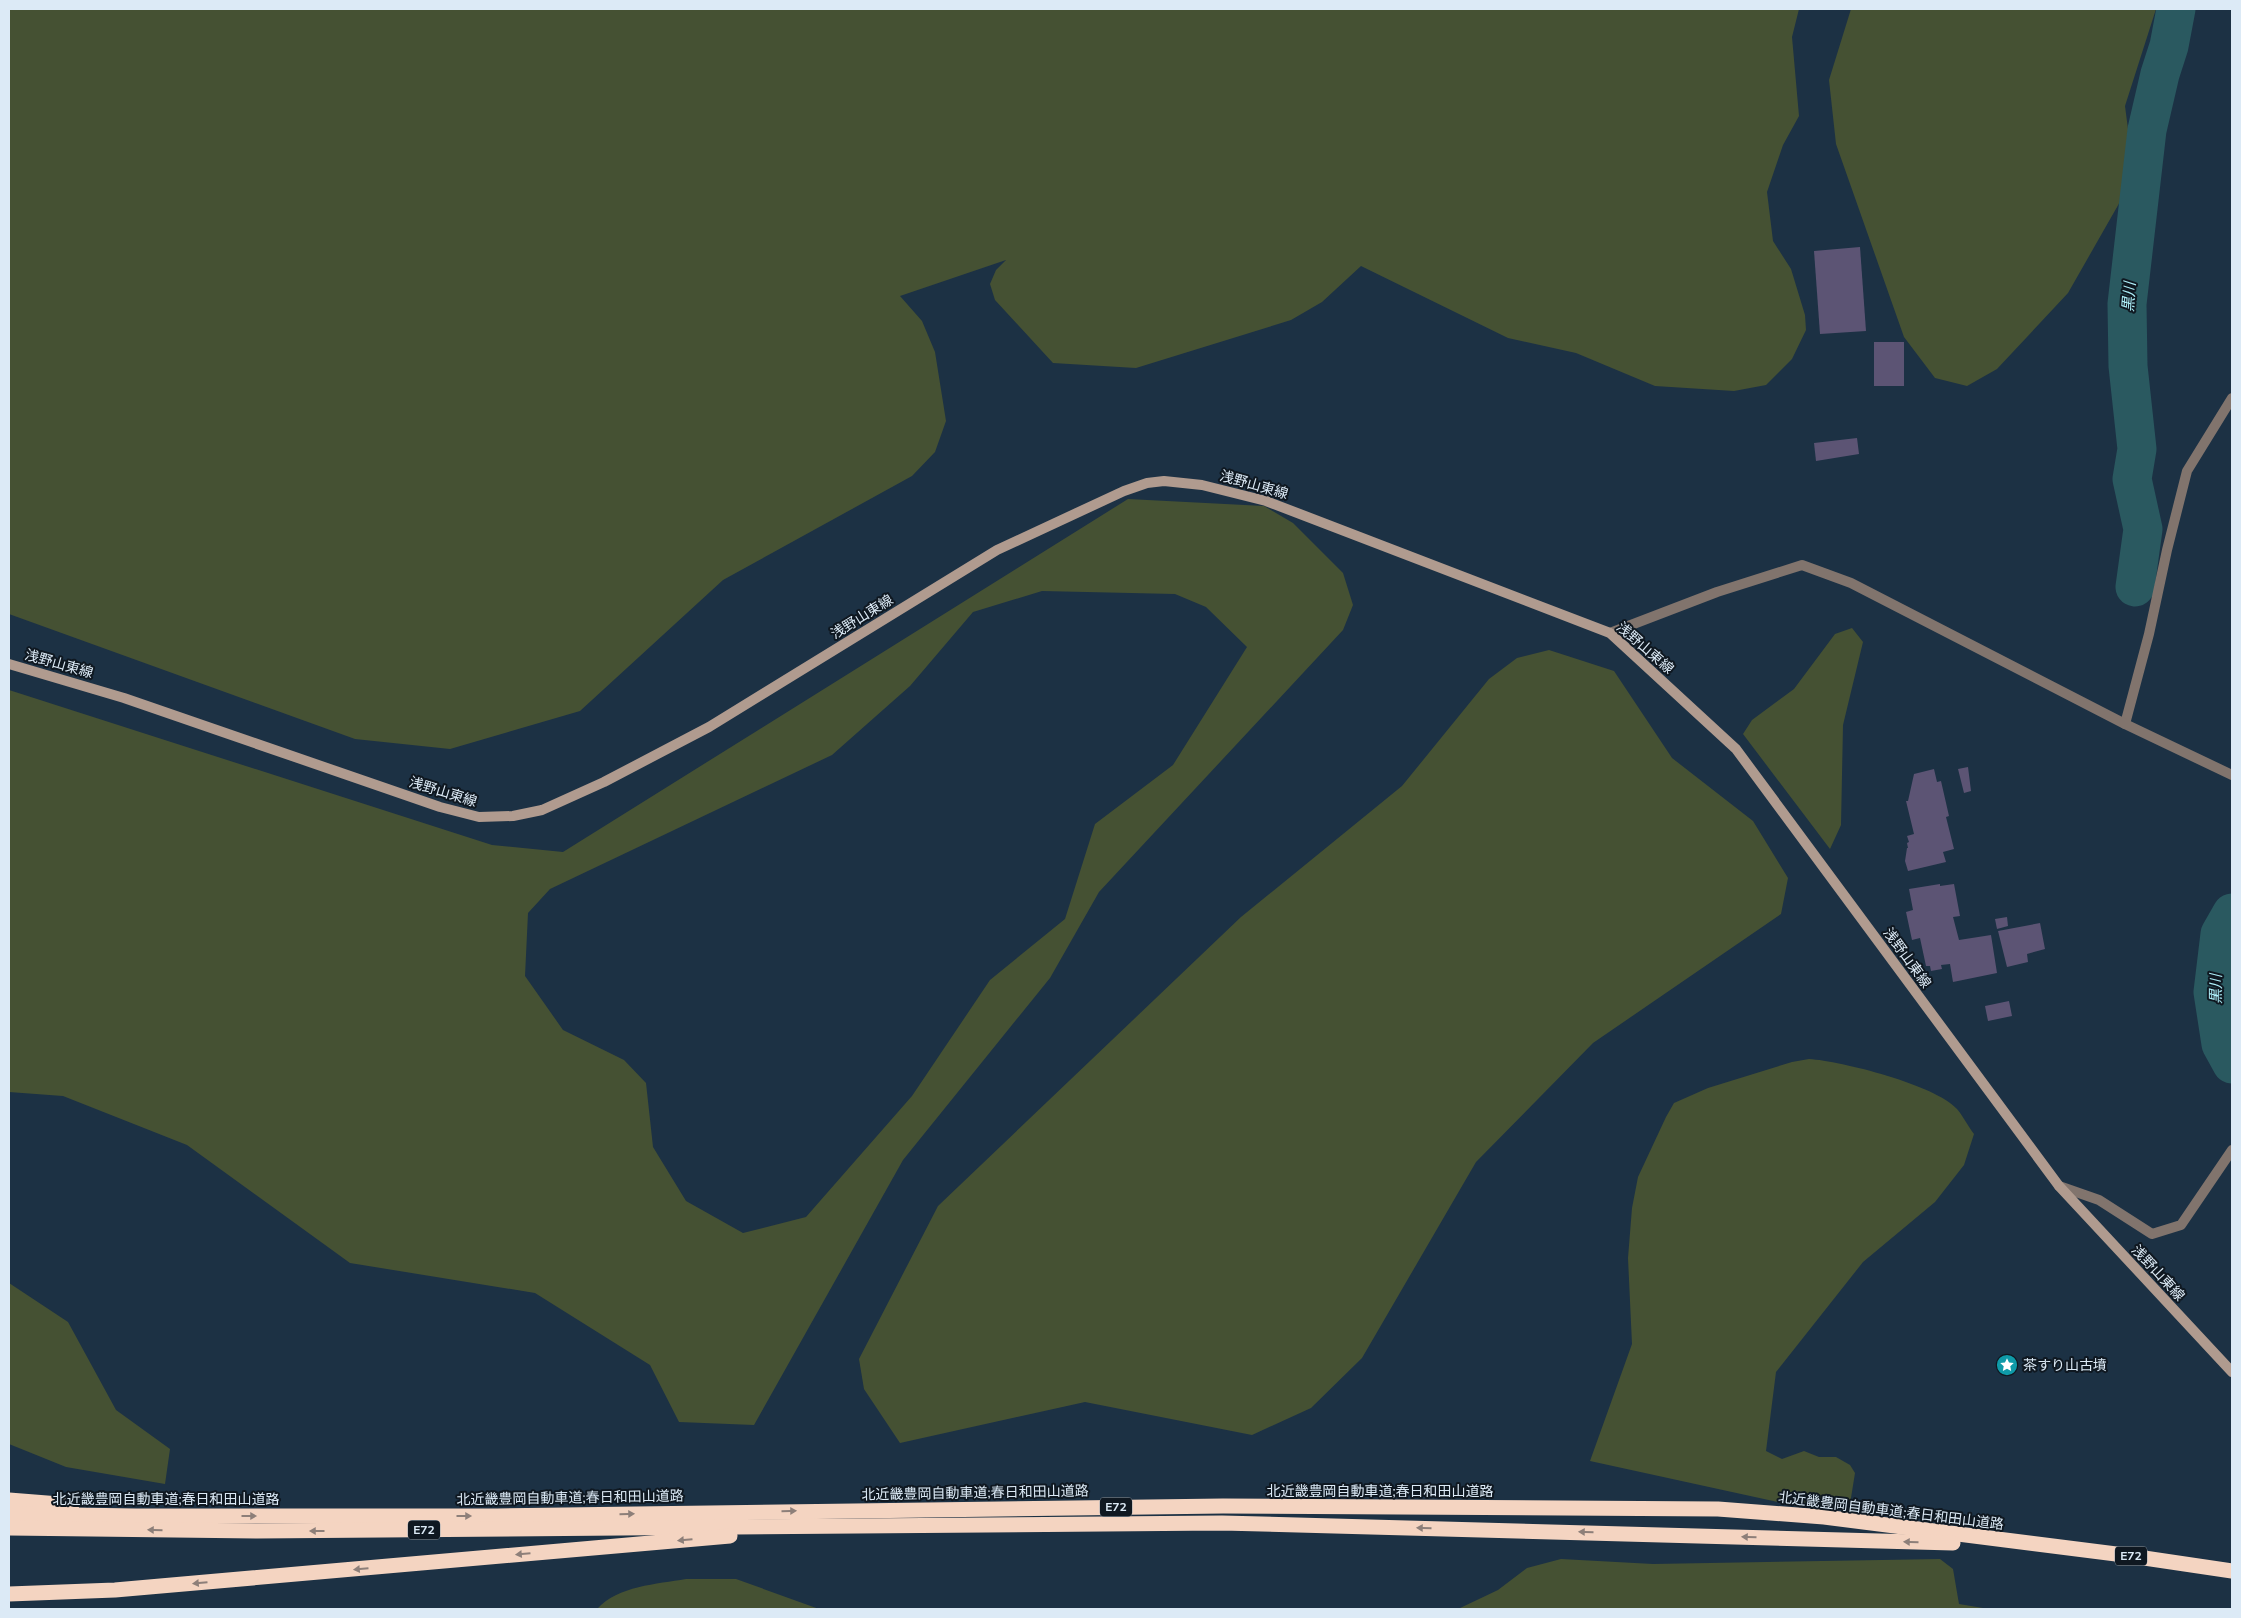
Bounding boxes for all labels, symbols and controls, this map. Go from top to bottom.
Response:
water label: 黒川 [2118,279,2140,313]
street label: 浅野山東線 [1218,466,1290,504]
street label: 浅野山東線 [827,590,897,644]
street label: 浅野山東線 [1612,618,1678,678]
street label: 浅野山東線 [23,645,95,683]
street label: 浅野山東線 [407,773,479,811]
street label: 浅野山東線 [1879,924,1935,992]
water label: 黒川 [2206,972,2226,1004]
street label: 浅野山東線 [2127,1241,2189,1305]
place icon: 茶すり山古墳 [1995,1353,2019,1377]
place label: 茶すり山古墳 [2023,1356,2107,1375]
street label: 北近畿豊岡自動車道;春日和田山道路 [861,1482,1089,1504]
street label: 北近畿豊岡自動車道;春日和田山道路 [1266,1482,1494,1501]
street label: 北近畿豊岡自動車道;春日和田山道路 [456,1487,684,1509]
street label: 北近畿豊岡自動車道;春日和田山道路 [1777,1488,2005,1534]
street label: 北近畿豊岡自動車道;春日和田山道路 [52,1490,280,1509]
road number: E72 [1100,1498,1132,1516]
one-way arrow [782,1507,798,1515]
one-way arrow [619,1510,635,1518]
one-way arrow [242,1512,258,1520]
one-way arrow [457,1512,473,1520]
road number: E72 [408,1520,440,1540]
one-way arrow [1416,1523,1432,1531]
one-way arrow [146,1526,162,1534]
one-way arrow [309,1527,325,1535]
one-way arrow [1578,1527,1594,1535]
one-way arrow [1741,1533,1757,1541]
one-way arrow [677,1536,693,1544]
one-way arrow [1903,1537,1919,1545]
road number: E72 [2115,1546,2147,1565]
one-way arrow [515,1551,531,1559]
one-way arrow [353,1565,369,1573]
one-way arrow [191,1579,207,1587]

